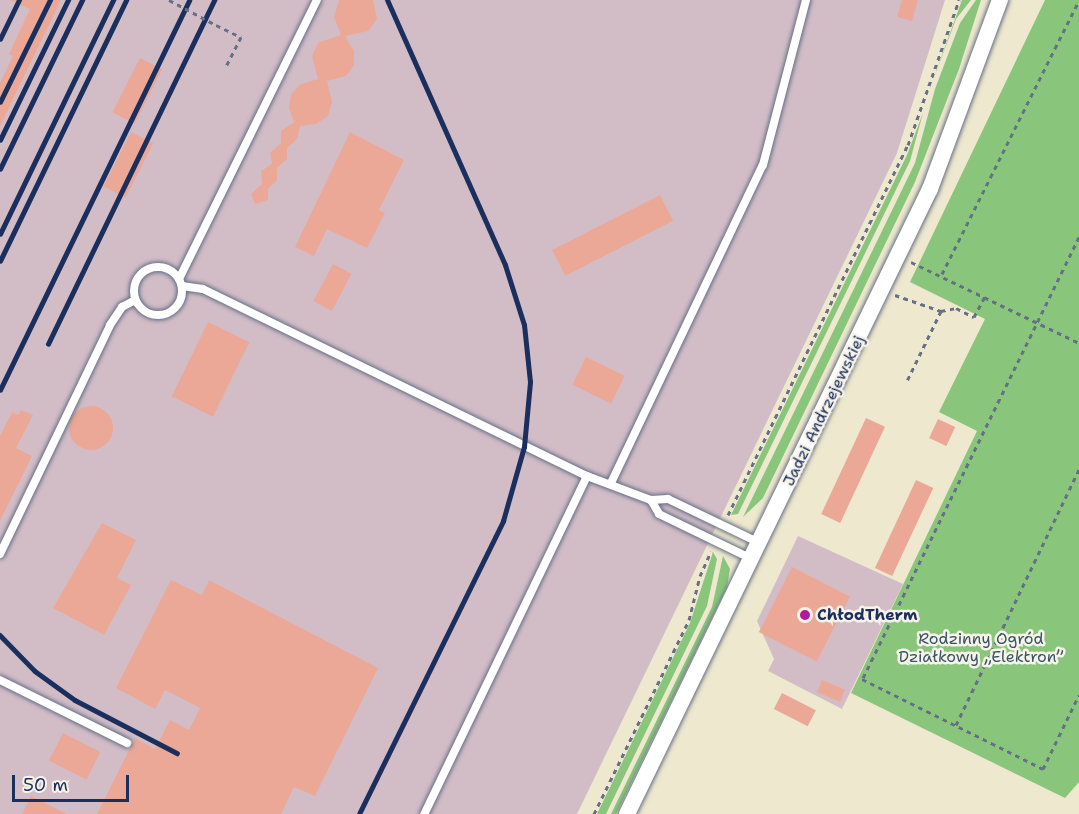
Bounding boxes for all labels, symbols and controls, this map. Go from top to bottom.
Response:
street label: Jadzi Andrzejewskiej [779,333,869,489]
place label: ChłodTherm [817,605,918,625]
marker: ChłodTherm [798,608,812,622]
park label: Rodzinny Ogród Działkowy „Elektron” [899,629,1063,667]
scale bar [15,763,132,801]
text: 50 m [23,773,68,797]

